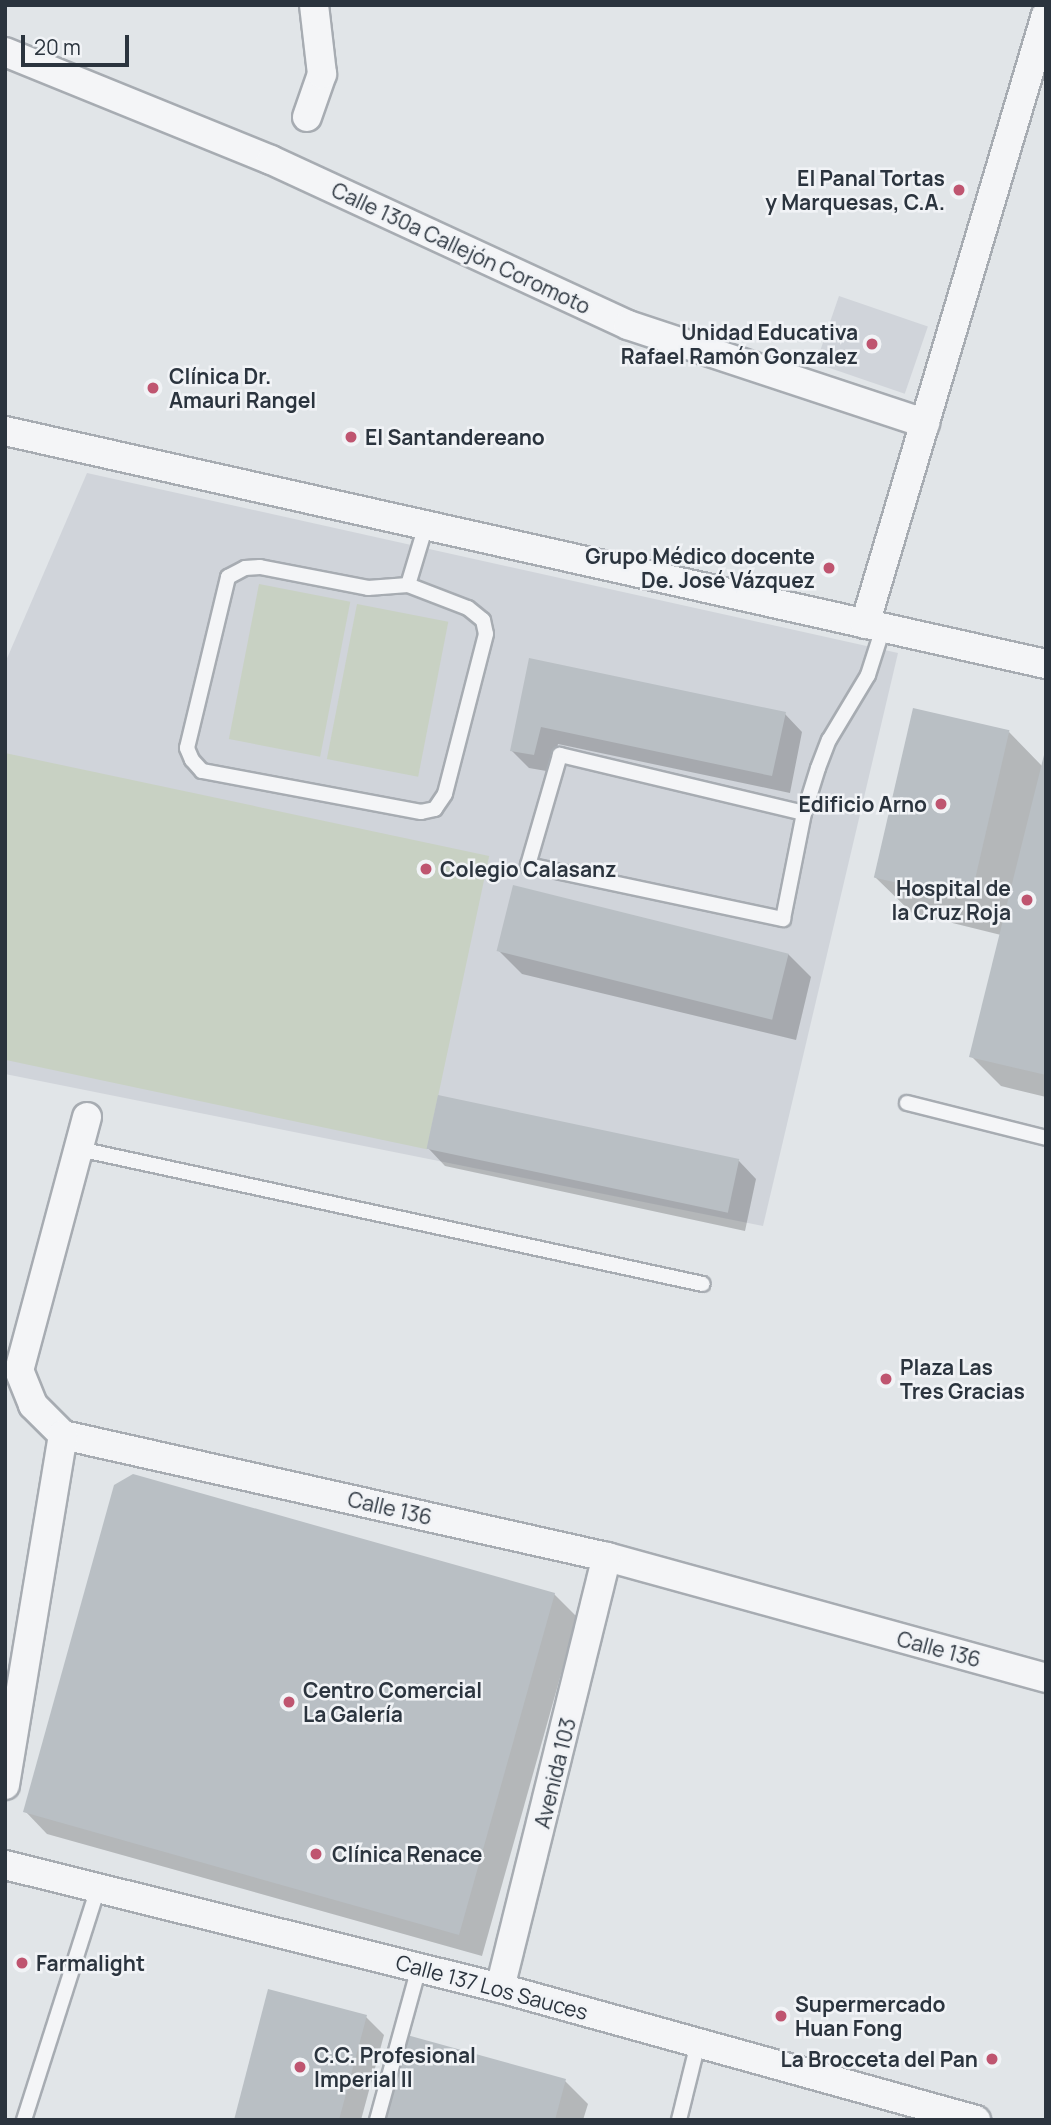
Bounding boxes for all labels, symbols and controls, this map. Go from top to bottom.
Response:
scale bar [24,21,133,65]
text: 20 m [34,33,81,61]
place label: El Panal Tortas y Marquesas, C.A. [765,165,945,215]
street label: Calle 130a Callejón Coromoto [328,177,594,319]
marker: El Panal Tortas y Marquesas, C.A. [951,182,967,198]
place label: Unidad Educativa Rafael Ramón Gonzalez [621,319,858,369]
marker: Unidad Educativa Rafael Ramón Gonzalez [864,336,880,352]
place label: Clínica Dr. Amauri Rangel [169,363,316,413]
marker: Clínica Dr. Amauri Rangel [143,378,163,398]
place label: El Santandereano [365,424,545,450]
marker: El Santandereano [343,429,359,445]
place label: Grupo Médico docente De. José Vázquez [585,543,815,593]
marker: Grupo Médico docente De. José Vázquez [821,560,837,576]
place label: Edificio Arno [798,791,927,817]
marker: Edificio Arno [933,796,949,812]
place label: Colegio Calasanz [440,856,616,882]
marker: Colegio Calasanz [418,861,434,877]
place label: Hospital de la Cruz Roja [891,875,1011,925]
marker: Hospital de la Cruz Roja [1017,890,1037,910]
place label: Plaza Las Tres Gracias [900,1354,1025,1404]
marker: Plaza Las Tres Gracias [878,1371,894,1387]
street label: Calle 136 [345,1486,435,1530]
street label: Calle 136 [894,1626,984,1672]
place label: Centro Comercial La Galería [303,1677,482,1727]
marker: Centro Comercial La Galería [281,1694,297,1710]
street label: Avenida 103 [529,1715,581,1831]
place label: Clínica Renace [332,1841,482,1867]
marker: Clínica Renace [306,1844,326,1864]
street label: Calle 137 Los Sauces [393,1949,591,2025]
place label: Farmalight [36,1950,145,1976]
marker: Farmalight [14,1955,30,1971]
place label: Supermercado Huan Fong [795,1991,945,2041]
marker: Supermercado Huan Fong [773,2008,789,2024]
place label: C.C. Profesional Imperial II [314,2042,476,2092]
place label: La Brocceta del Pan [780,2046,978,2072]
marker: La Brocceta del Pan [984,2051,1000,2067]
marker: C.C. Profesional Imperial II [292,2059,308,2075]

